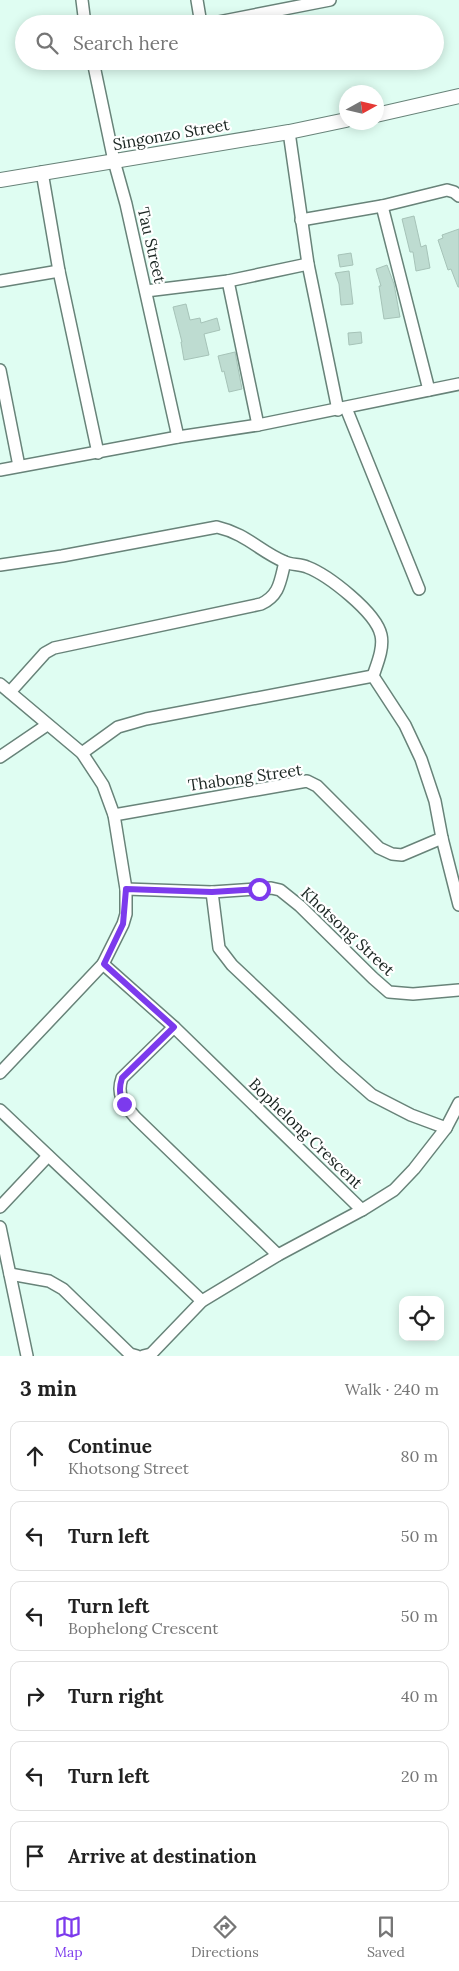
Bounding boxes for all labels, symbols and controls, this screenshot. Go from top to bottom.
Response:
search box [15,15,444,70]
icon: search [33,29,61,57]
text: Search here [73,31,179,55]
north arrow [339,85,384,130]
street label: Singonzo Street [111,114,232,154]
street label: Tau Street [134,205,171,286]
street label: Thabong Street [187,759,304,795]
route start [248,878,271,901]
street label: Khotsong Street [297,882,400,980]
street label: Bophelong Crescent [245,1074,368,1193]
route end [113,1093,136,1116]
map controls [399,1296,444,1341]
button: locate [399,1296,444,1341]
text: 3 min [20,1375,77,1402]
text: Walk · 240 m [345,1379,439,1399]
text: Continue [68,1434,152,1458]
icon: ahead [21,1442,49,1470]
text: 80 m [401,1446,438,1466]
text: Khotsong Street [68,1458,189,1478]
icon: left [21,1522,49,1550]
text: Turn left [68,1524,149,1548]
text: 50 m [401,1526,438,1546]
text: Turn left [68,1594,149,1618]
icon: left [21,1602,49,1630]
text: 50 m [401,1606,438,1626]
text: Bophelong Crescent [68,1618,219,1638]
icon: right [21,1682,49,1710]
text: Turn right [68,1684,164,1708]
text: 40 m [401,1686,438,1706]
icon: left [21,1762,49,1790]
text: Turn left [68,1764,149,1788]
text: 20 m [401,1766,438,1786]
icon: arrive [21,1842,49,1870]
text: Arrive at destination [68,1844,257,1868]
tab: Map [54,1913,83,1961]
tab: Directions [191,1913,259,1961]
tab: Saved [367,1913,405,1961]

